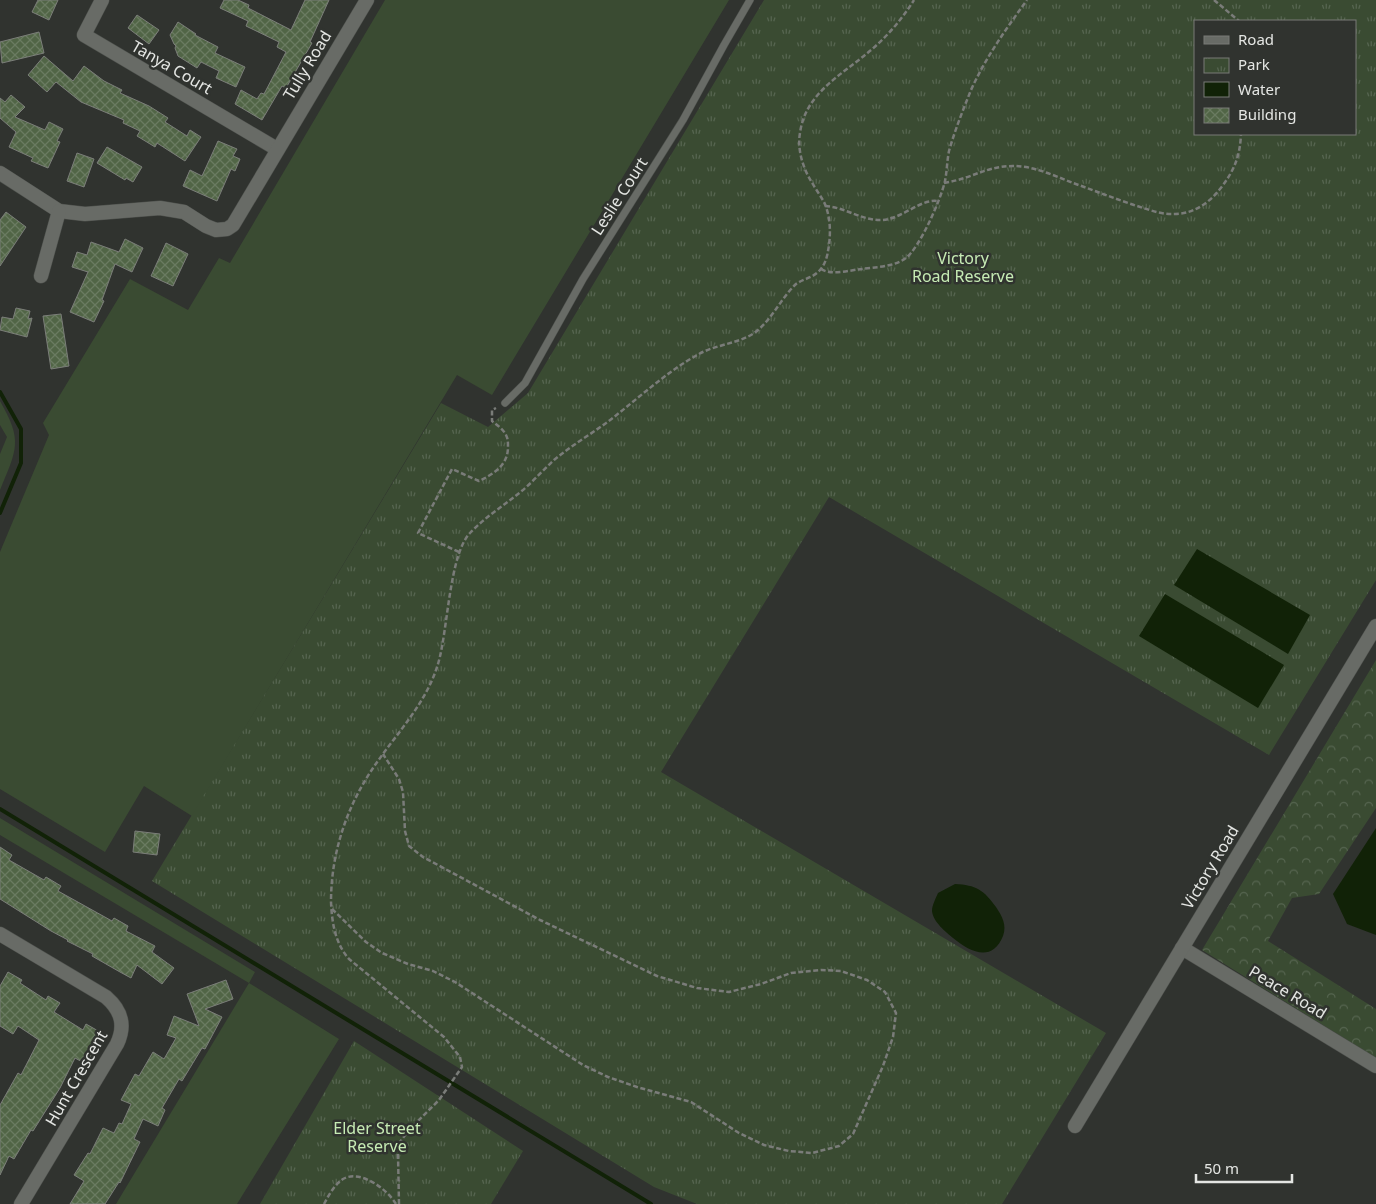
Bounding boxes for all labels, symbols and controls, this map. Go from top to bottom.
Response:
legend [1194,20,1356,135]
street label: Tully Road [278,26,336,104]
text: Road [1238,29,1274,49]
street label: Tanya Court [128,35,217,99]
text: Park [1238,54,1270,74]
text: Water [1238,79,1280,99]
text: Building [1238,104,1296,124]
street label: Leslie Court [586,153,652,239]
park label: Victory Road Reserve [912,247,1014,287]
street label: Victory Road [1176,821,1244,913]
street label: Peace Road [1245,960,1331,1024]
street label: Hunt Crescent [40,1026,112,1130]
park label: Elder Street Reserve [333,1117,421,1157]
scale bar [1196,1152,1292,1184]
text: 50 m [1204,1158,1239,1178]

